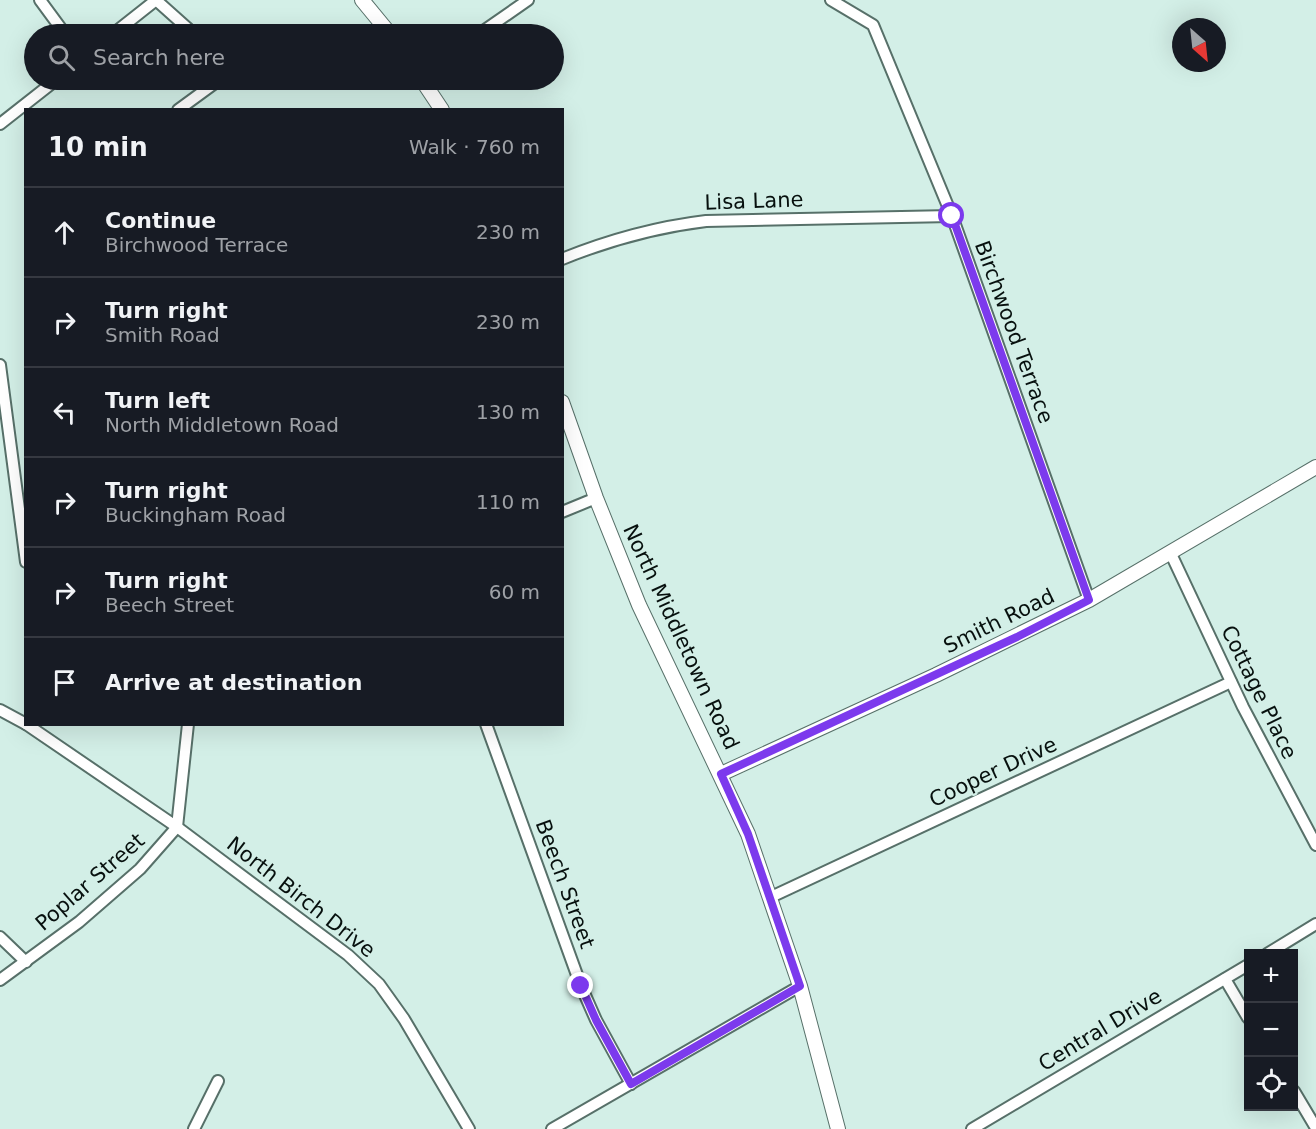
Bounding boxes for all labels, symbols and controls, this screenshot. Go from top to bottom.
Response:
north arrow [1172,18,1226,72]
search box [24,24,564,90]
icon: search [45,41,78,74]
text: Search here [93,45,225,70]
text: 10 min [48,132,148,162]
text: Walk · 760 m [409,135,540,159]
street label: Lisa Lane [704,187,804,215]
route start [938,202,964,228]
text: Continue [105,208,216,233]
icon: ahead [48,216,81,249]
text: 230 m [476,220,540,244]
text: Birchwood Terrace [105,233,288,257]
street label: Birchwood Terrace [970,237,1058,427]
text: Turn right [105,298,228,323]
icon: right [48,306,81,339]
text: 230 m [476,310,540,334]
text: Smith Road [105,323,220,347]
text: Turn left [105,388,210,413]
icon: left [48,396,81,429]
text: 130 m [476,400,540,424]
text: North Middletown Road [105,413,339,437]
text: Turn right [105,478,228,503]
icon: right [48,486,81,519]
text: 110 m [476,490,540,514]
text: Buckingham Road [105,503,286,527]
street label: North Middletown Road [618,521,744,753]
text: Turn right [105,568,228,593]
icon: right [48,576,81,609]
text: 60 m [489,580,540,604]
street label: Smith Road [940,584,1058,658]
text: Beech Street [105,593,234,617]
street label: Cottage Place [1216,621,1302,763]
icon: arrive [48,666,81,699]
text: Arrive at destination [105,670,362,695]
street label: Cooper Drive [925,732,1061,812]
street label: Beech Street [531,816,599,952]
street label: Poplar Street [31,828,149,936]
street label: North Birch Drive [222,832,380,962]
map controls [1244,949,1298,1111]
button: + [1244,949,1298,1003]
route end [567,972,593,998]
street label: Central Drive [1034,984,1166,1076]
button: − [1244,1003,1298,1057]
button: locate [1244,1057,1298,1111]

